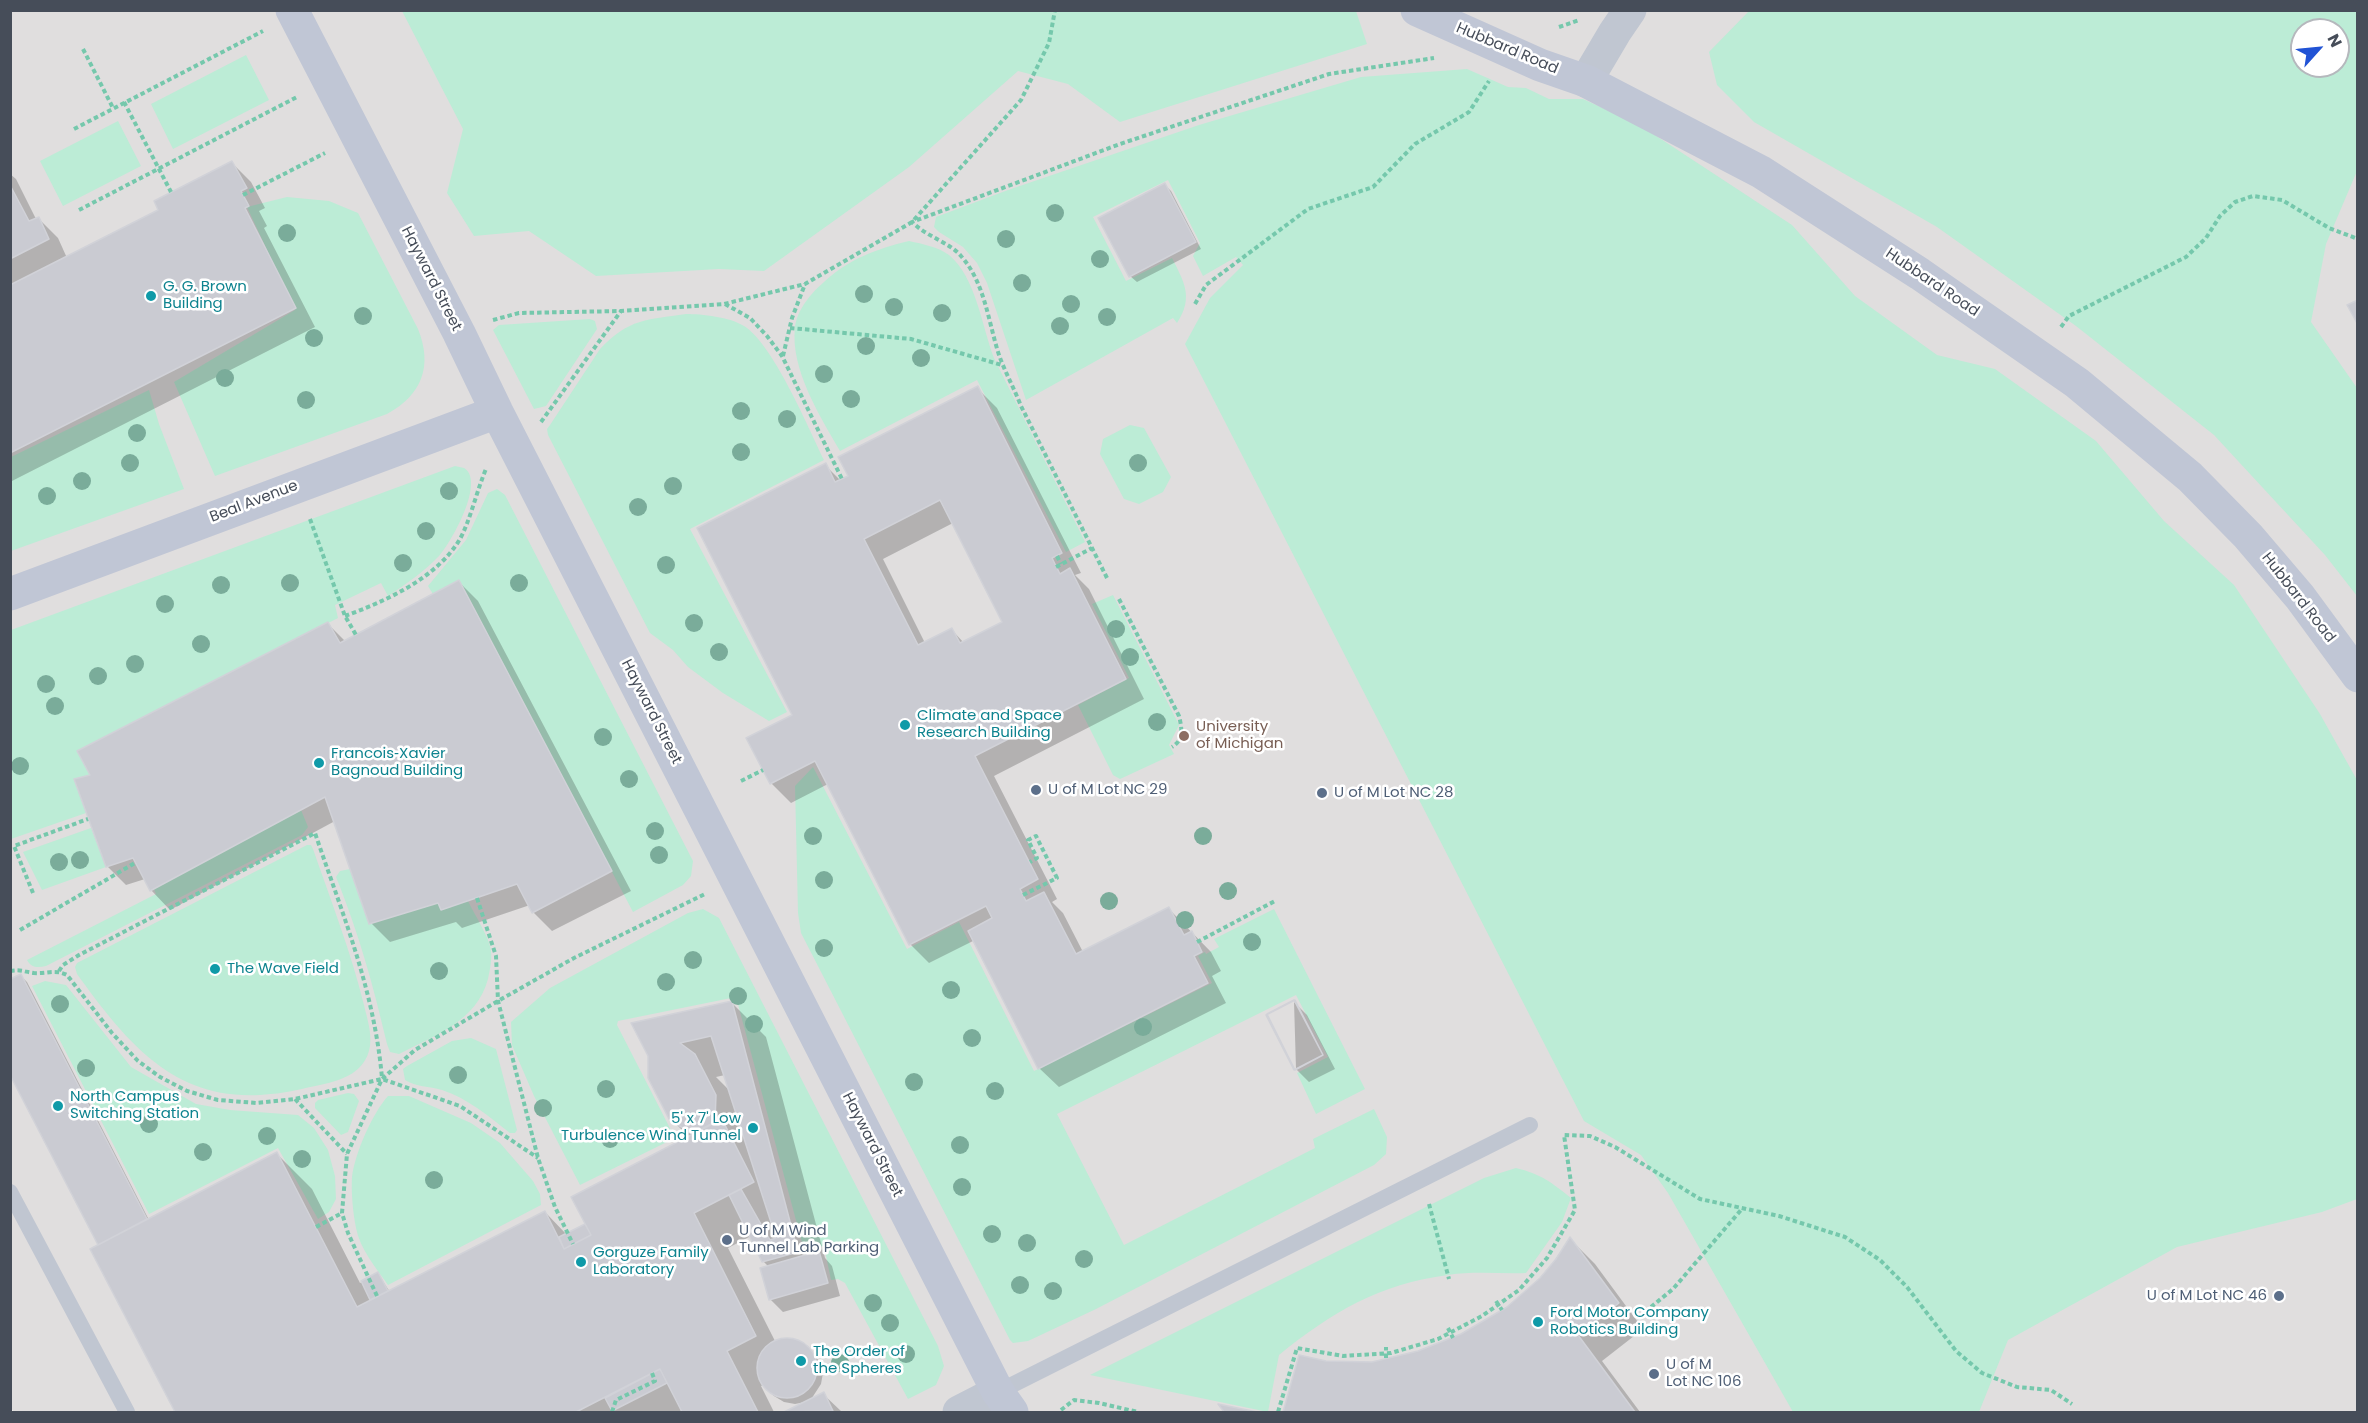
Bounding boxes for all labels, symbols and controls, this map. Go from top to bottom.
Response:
north arrow [2290,18,2350,78]
street label: Hubbard Road [1453,19,1561,79]
text: N [2322,30,2348,51]
street label: Hayward Street [397,224,465,334]
street label: Hubbard Road [1882,245,1982,321]
place label: G. G. Brown Building [163,278,247,313]
marker: G. G. Brown Building [144,289,158,303]
street label: Beal Avenue [208,477,300,527]
street label: Hubbard Road [2257,549,2339,647]
street label: Hayward Street [617,657,685,767]
place label: Climate and Space Research Building [917,707,1062,742]
marker: Climate and Space Research Building [898,718,912,732]
place label: University of Michigan [1196,718,1283,753]
marker: University of Michigan [1177,729,1191,743]
place label: Francois‑Xavier Bagnoud Building [331,745,463,780]
marker: Francois‑Xavier Bagnoud Building [312,756,326,770]
place label: U of M Lot NC 29 [1048,781,1167,799]
marker: U of M Lot NC 29 [1029,783,1043,797]
place label: U of M Lot NC 28 [1334,784,1453,802]
marker: U of M Lot NC 28 [1315,786,1329,800]
place label: The Wave Field [227,960,339,978]
marker: The Wave Field [208,962,222,976]
place label: North Campus Switching Station [70,1088,199,1123]
street label: Hayward Street [838,1090,906,1200]
marker: North Campus Switching Station [51,1099,65,1113]
place label: 5' x 7' Low Turbulence Wind Tunnel [561,1110,741,1145]
marker: 5' x 7' Low Turbulence Wind Tunnel [746,1121,760,1135]
place label: U of M Wind Tunnel Lab Parking [739,1222,879,1257]
marker: U of M Wind Tunnel Lab Parking [720,1233,734,1247]
place label: Gorguze Family Laboratory [593,1244,709,1279]
marker: Gorguze Family Laboratory [574,1255,588,1269]
place label: U of M Lot NC 46 [2147,1287,2267,1305]
marker: U of M Lot NC 46 [2272,1289,2286,1303]
place label: Ford Motor Company Robotics Building [1550,1304,1709,1339]
marker: Ford Motor Company Robotics Building [1531,1315,1545,1329]
place label: The Order of the Spheres [813,1343,905,1378]
marker: The Order of the Spheres [794,1354,808,1368]
place label: U of M Lot NC 106 [1666,1356,1741,1391]
marker: U of M Lot NC 106 [1647,1367,1661,1381]

